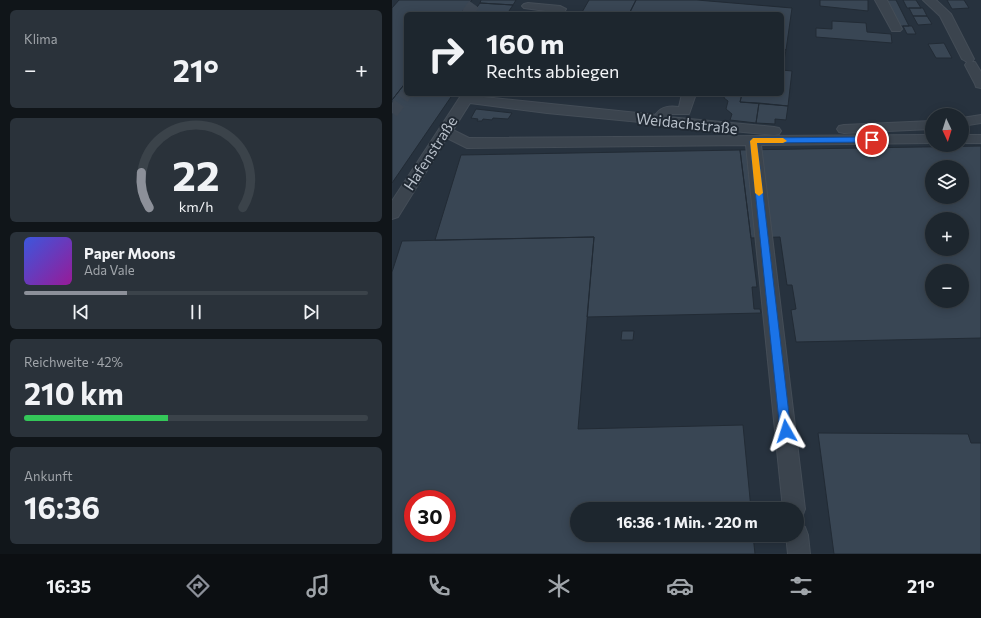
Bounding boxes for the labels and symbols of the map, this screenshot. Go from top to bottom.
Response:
north arrow [925,108,969,152]
street label: Weidachstraße [635,109,739,137]
street label: Hafenstraße [399,112,461,193]
pin [855,123,889,157]
position arrow [765,410,807,452]
speed limit sign: 30 [404,490,456,542]

